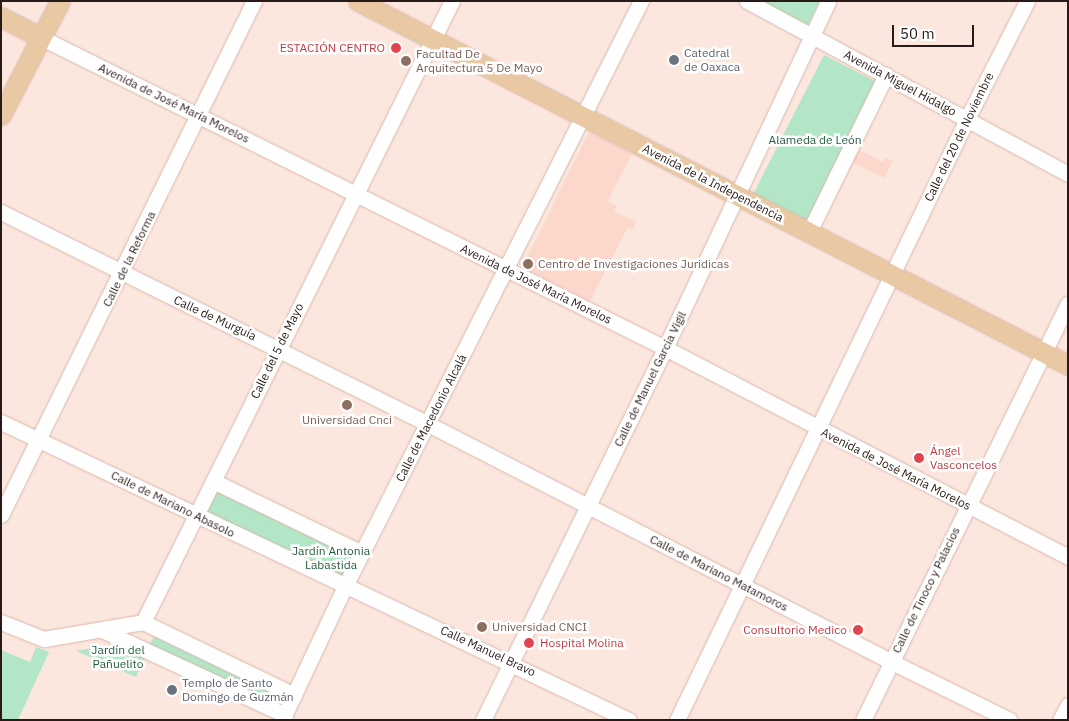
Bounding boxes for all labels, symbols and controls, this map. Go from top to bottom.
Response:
scale bar [894,15,976,47]
text: 50 m [900,24,935,43]
place label: ESTACIÓN CENTRO [280,41,385,55]
marker: ESTACIÓN CENTRO [389,41,403,55]
place label: Catedral de Oaxaca [684,46,740,74]
place label: Facultad De Arquitectura 5 De Mayo [416,47,542,75]
street label: Avenida Miguel Hidalgo [841,47,959,119]
marker: Catedral de Oaxaca [668,54,680,66]
marker: Facultad De Arquitectura 5 De Mayo [400,55,412,67]
street label: Avenida de José María Morelos [96,60,252,146]
street label: Calle del 20 de Noviembre [921,70,997,204]
park label: Alameda de León [768,133,862,147]
street label: Avenida de la Independencia [640,141,786,225]
street label: Calle de la Reforma [100,209,158,309]
street label: Avenida de José María Morelos [458,241,614,327]
place label: Centro de Investigaciones Juridicas [538,257,729,271]
marker: Centro de Investigaciones Juridicas [522,258,534,270]
street label: Calle de Murguía [171,293,259,343]
street label: Calle del 5 de Mayo [248,301,306,401]
street label: Calle de Manuel García Vigil [611,309,689,449]
street label: Calle de Macedonio Alcalá [393,352,469,484]
marker: Universidad Cnci [341,399,353,411]
place label: Universidad Cnci [302,413,392,427]
street label: Avenida de José María Morelos [819,425,973,513]
place label: Ángel Vasconcelos [930,444,997,472]
marker: Ángel Vasconcelos [912,451,926,465]
street label: Calle de Mariano Abasolo [109,468,237,540]
street label: Calle de Tinoco y Palacios [889,525,963,655]
street label: Calle de Mariano Matamoros [647,532,791,614]
park label: Jardín Antonia Labastida [292,544,370,572]
place label: Universidad CNCI [492,620,587,634]
marker: Universidad CNCI [476,621,488,633]
street label: Calle Manuel Bravo [438,623,538,679]
place label: Consultorio Medico [743,623,847,637]
marker: Consultorio Medico [851,623,865,637]
marker: Hospital Molina [522,636,536,650]
place label: Hospital Molina [540,636,624,650]
park label: Jardín del Pañuelito [91,643,145,671]
place label: Templo de Santo Domingo de Guzmán [182,676,294,704]
marker: Templo de Santo Domingo de Guzmán [166,684,178,696]

